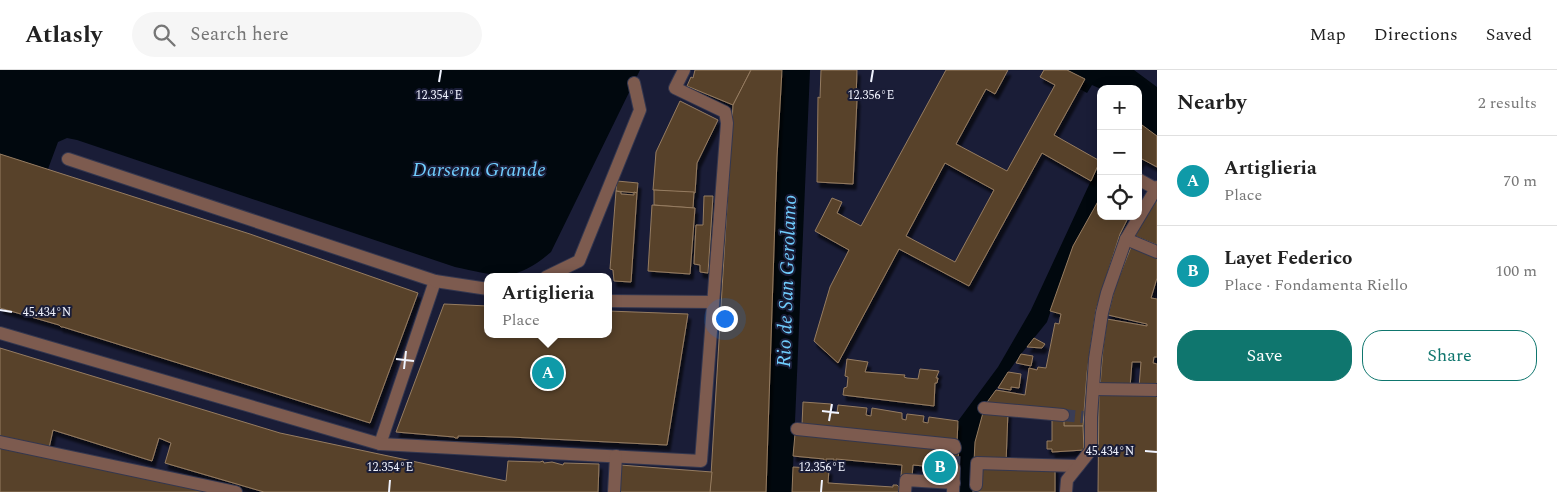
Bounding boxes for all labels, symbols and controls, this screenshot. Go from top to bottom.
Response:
search box [132,12,482,57]
text: Atlasly [25,17,102,53]
text: Search here [190,20,289,49]
icon: search [150,21,178,49]
text: Map [1310,21,1346,48]
text: Directions [1374,21,1458,48]
text: Saved [1486,21,1532,48]
map controls [1097,85,1142,220]
button: + [1097,85,1142,130]
text: 12.354°E [416,86,462,105]
text: 12.356°E [848,86,894,105]
text: Nearby [1177,87,1247,119]
text: 2 results [1478,91,1537,115]
button: − [1097,130,1142,175]
text: Artiglieria [1224,154,1317,183]
water label: Darsena Grande [412,155,546,185]
text: A [1187,169,1199,193]
text: 70 m [1503,169,1537,193]
button: locate [1097,175,1142,220]
text: Place [1224,183,1262,207]
water label: Rio de San Gerolamo [769,194,805,368]
text: Layet Federico [1224,244,1352,273]
text: B [1187,259,1199,283]
text: 100 m [1495,259,1537,283]
popup [484,273,612,338]
text: Place · Fondamenta Riello [1224,273,1408,297]
text: Artiglieria [502,279,594,308]
text: 45.434°N [23,303,71,322]
your location [712,306,738,332]
text: Place [502,308,540,332]
button: Save [1177,330,1352,381]
button: Share [1362,330,1537,381]
pin: A [532,354,564,392]
text: 45.434°N [1086,442,1134,461]
pin: B [924,448,956,486]
text: 12.354°E [367,458,413,477]
text: 12.356°E [799,458,845,477]

